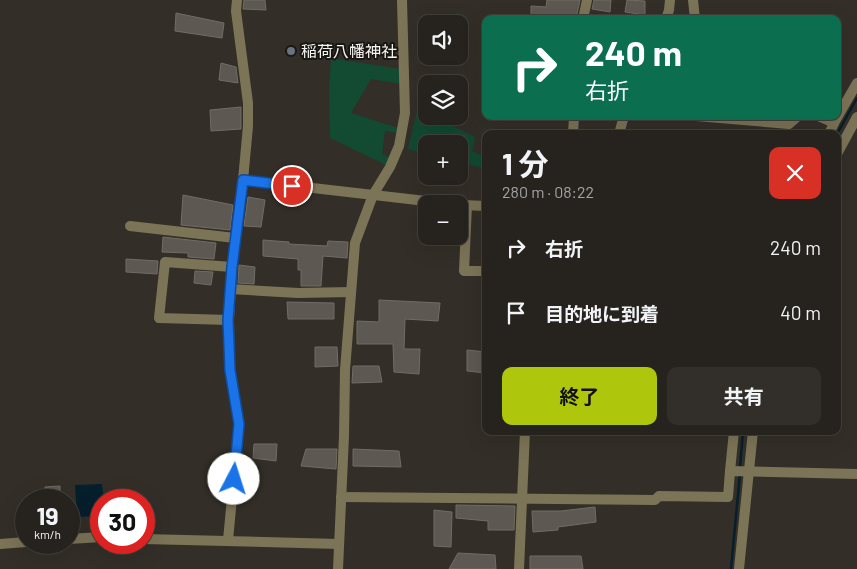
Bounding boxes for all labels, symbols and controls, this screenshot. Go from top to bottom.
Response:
map controls [418,15,468,245]
button: sound [418,15,468,65]
text: 240 m [585,31,682,73]
icon: right [502,35,567,100]
place label: 稲荷八幡神社 [301,41,397,60]
marker: 稲荷八幡神社 [285,45,297,57]
button: layers [418,75,468,125]
text: 右折 [585,77,629,103]
button: + [418,135,468,185]
text: 1 分 [502,145,549,181]
button: close [769,147,821,199]
pin [271,165,313,207]
icon: arrive [278,172,306,200]
text: 280 m · 08:22 [502,182,594,201]
button: − [418,195,468,245]
icon: right [502,234,530,262]
text: 240 m [770,236,821,259]
text: 右折 [545,237,583,260]
icon: arrive [502,299,530,327]
text: 40 m [780,301,821,324]
text: 目的地に到着 [545,302,659,325]
button: 終了 [502,367,657,425]
button: 共有 [667,367,821,425]
position arrow [207,452,259,504]
speed limit sign: 30 [90,489,155,554]
text: 19 [36,500,59,530]
text: km/h [34,527,61,541]

